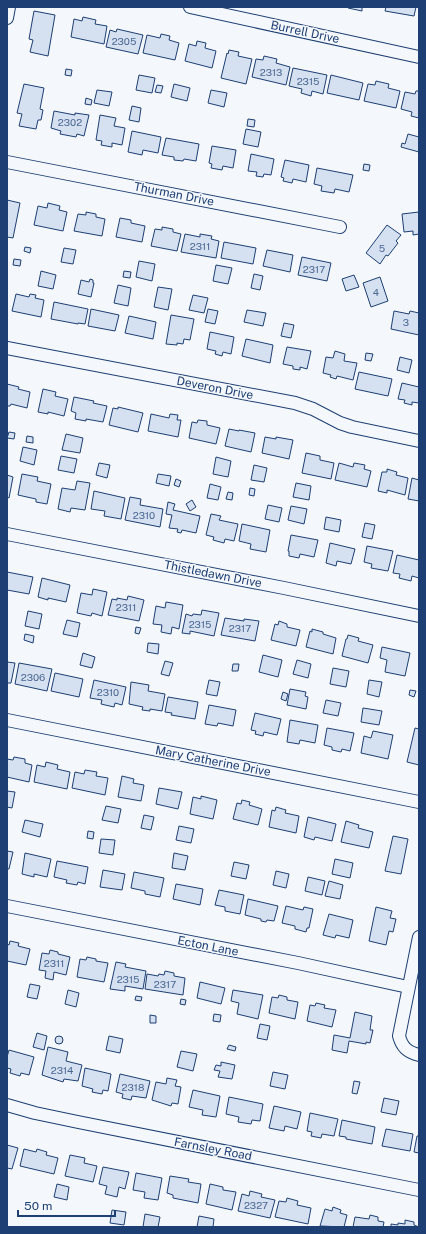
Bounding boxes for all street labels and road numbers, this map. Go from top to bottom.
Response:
street label: Burrell Drive [269,18,341,46]
street label: Thurman Drive [133,179,215,209]
street label: Deveron Drive [176,374,255,402]
street label: Thistledawn Drive [163,558,263,590]
street label: Mary Catherine Drive [154,743,272,779]
street label: Ecton Lane [176,933,240,959]
street label: Farnsley Road [173,1135,253,1163]

